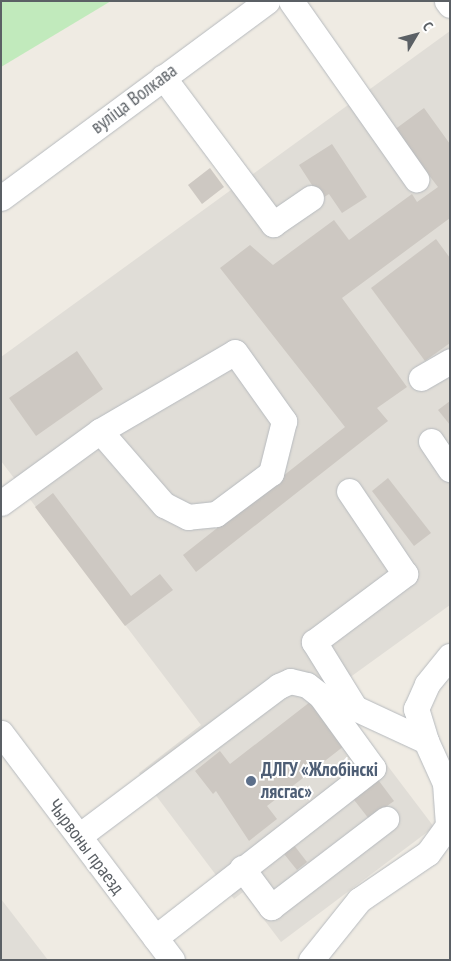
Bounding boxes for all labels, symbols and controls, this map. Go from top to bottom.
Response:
north arrow [391,10,441,60]
text: С [419,18,437,34]
street label: вуліца Волкава [87,59,181,139]
place label: ДЛГУ «Жлобінскі лясгас» [261,759,379,803]
marker: ДЛГУ «Жлобінскі лясгас» [245,775,257,787]
street label: Чырвоны праезд [43,795,129,899]

